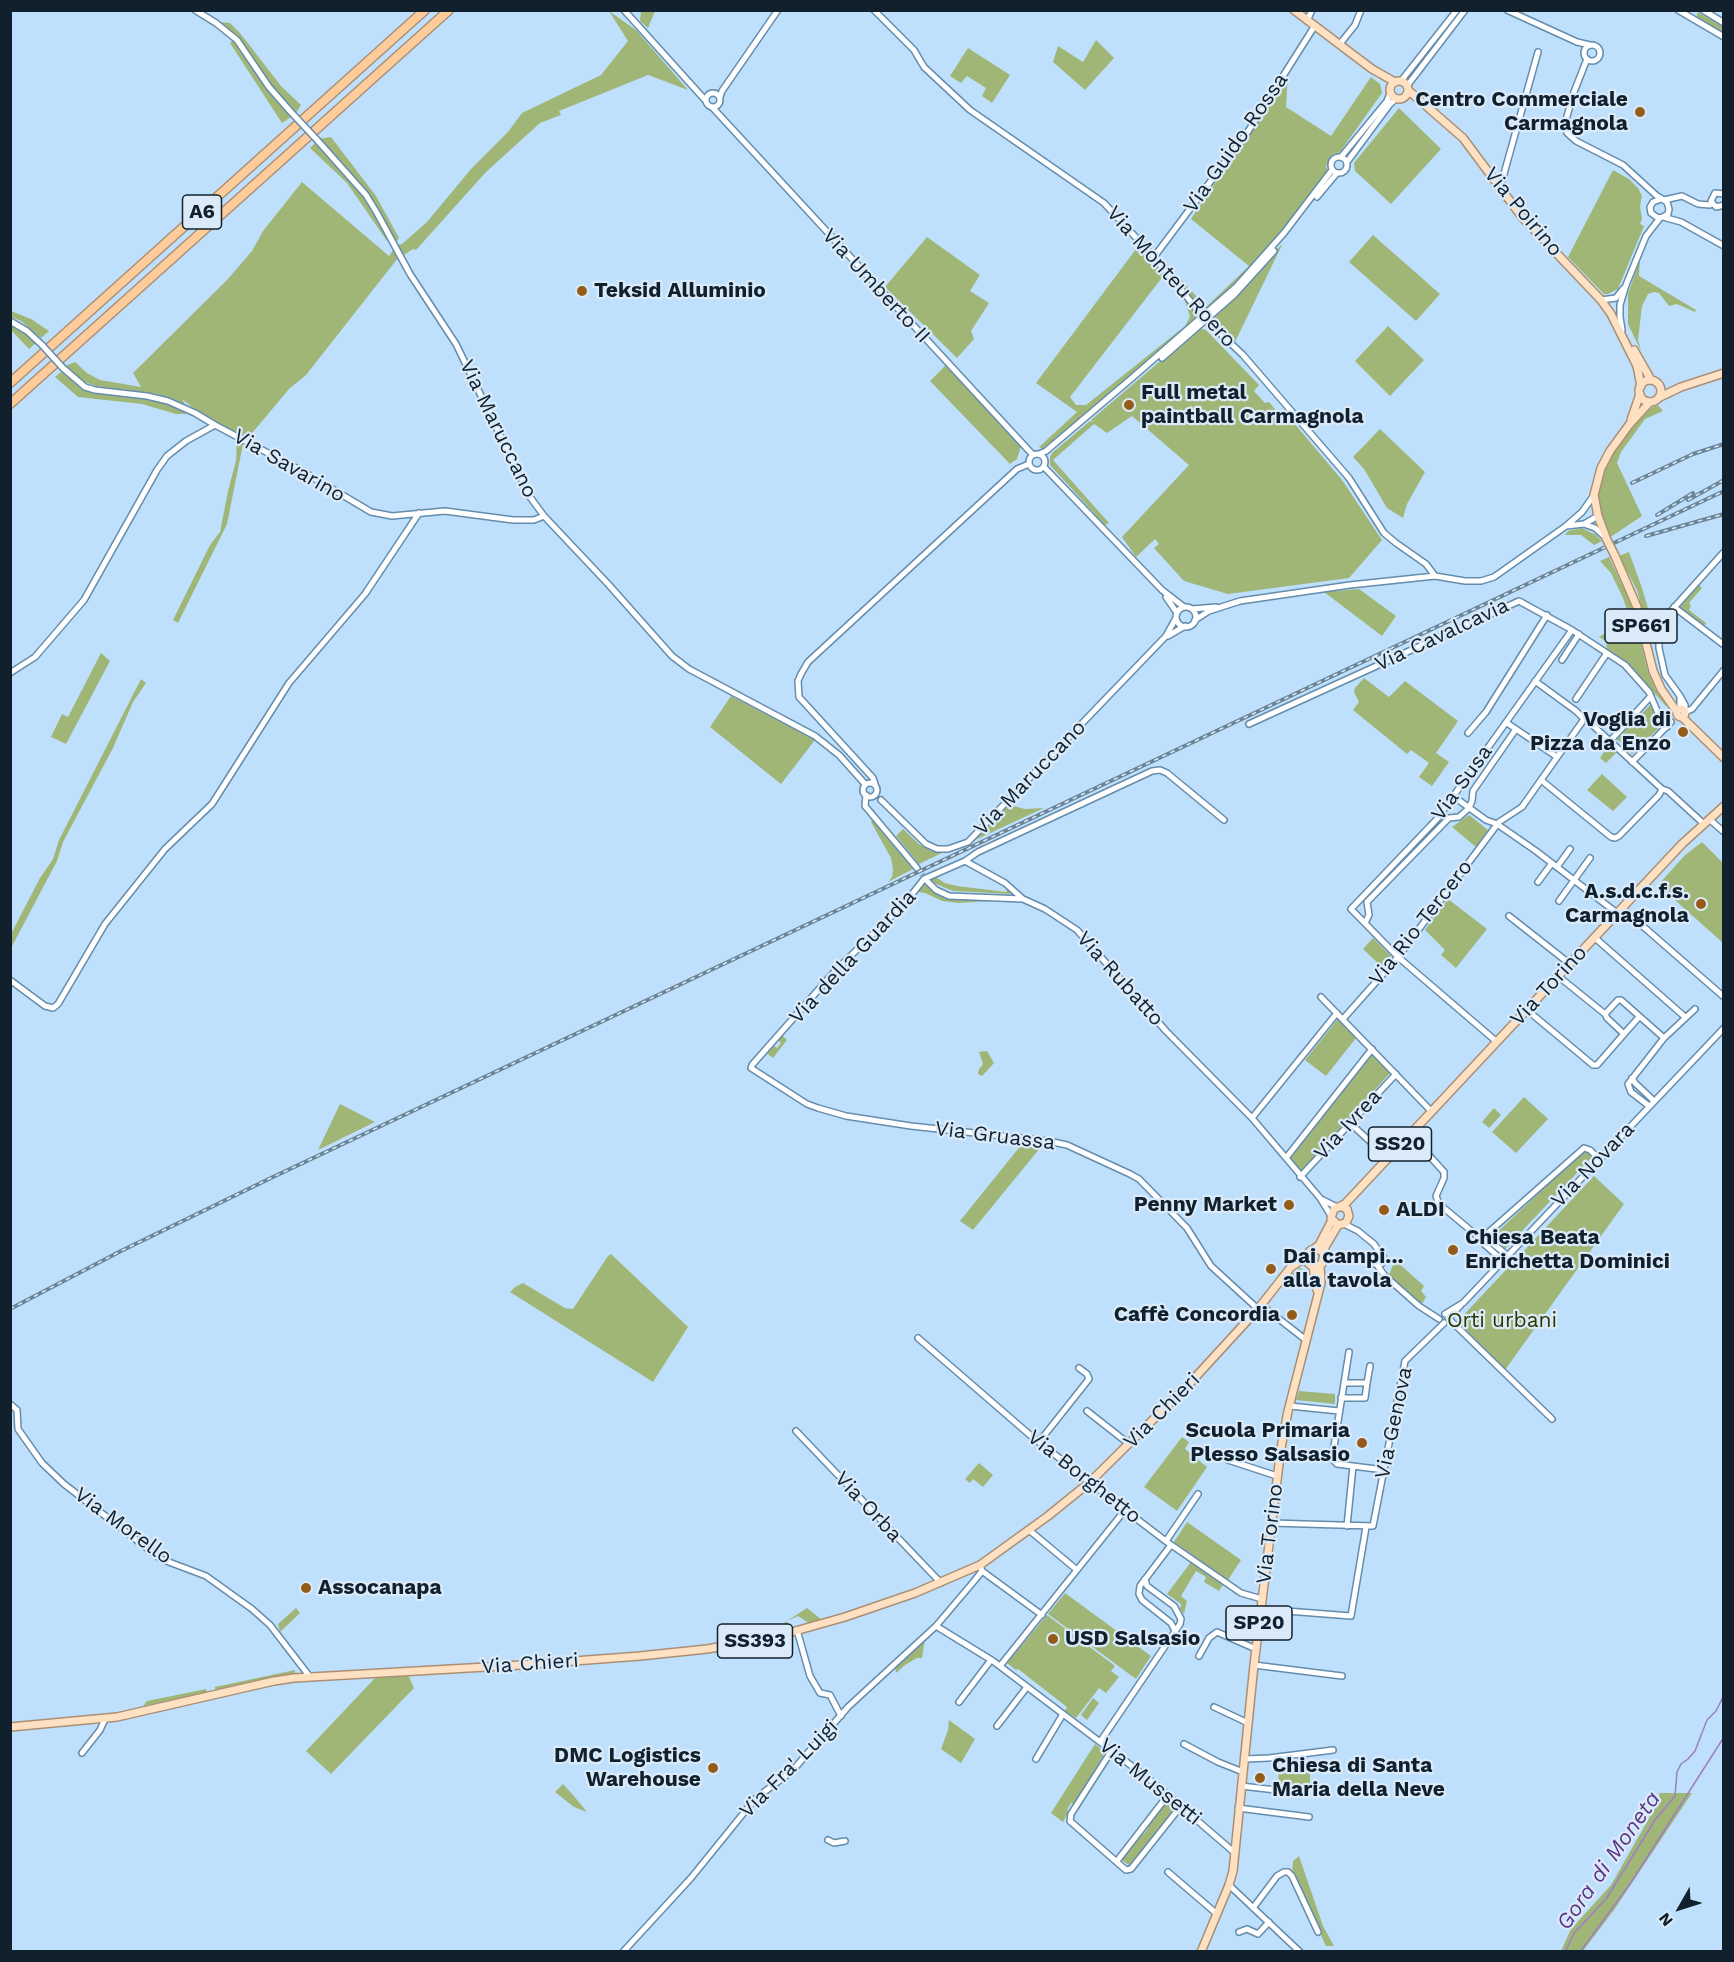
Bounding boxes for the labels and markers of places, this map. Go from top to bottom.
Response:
place label: Centro Commerciale Carmagnola [1415,87,1628,137]
marker: Centro Commerciale Carmagnola [1633,105,1647,119]
place label: Teksid Alluminio [594,278,766,304]
marker: Teksid Alluminio [575,284,589,298]
place label: Full metal paintball Carmagnola [1141,380,1364,430]
marker: Full metal paintball Carmagnola [1122,398,1136,412]
place label: Voglia di Pizza da Enzo [1530,707,1671,757]
marker: Voglia di Pizza da Enzo [1676,725,1690,739]
place label: A.s.d.c.f.s. Carmagnola [1565,879,1689,929]
marker: A.s.d.c.f.s. Carmagnola [1694,897,1708,911]
place label: Penny Market [1134,1192,1277,1218]
place label: ALDI [1396,1197,1445,1223]
marker: Penny Market [1282,1198,1296,1212]
marker: ALDI [1377,1203,1391,1217]
place label: Chiesa Beata Enrichetta Dominici [1465,1225,1670,1275]
marker: Chiesa Beata Enrichetta Dominici [1446,1243,1460,1257]
place label: Dai campi... alla tavola [1283,1244,1404,1294]
marker: Dai campi... alla tavola [1264,1262,1278,1276]
place label: Caffè Concordia [1114,1302,1280,1328]
marker: Caffè Concordia [1285,1308,1299,1322]
place label: Scuola Primaria Plesso Salsasio [1185,1418,1350,1468]
marker: Scuola Primaria Plesso Salsasio [1355,1436,1369,1450]
place label: Assocanapa [318,1575,442,1601]
marker: Assocanapa [299,1581,313,1595]
place label: USD Salsasio [1065,1626,1200,1652]
marker: USD Salsasio [1046,1632,1060,1646]
place label: DMC Logistics Warehouse [554,1743,701,1793]
place label: Chiesa di Santa Maria della Neve [1272,1753,1445,1803]
marker: DMC Logistics Warehouse [706,1761,720,1775]
marker: Chiesa di Santa Maria della Neve [1253,1771,1267,1785]

